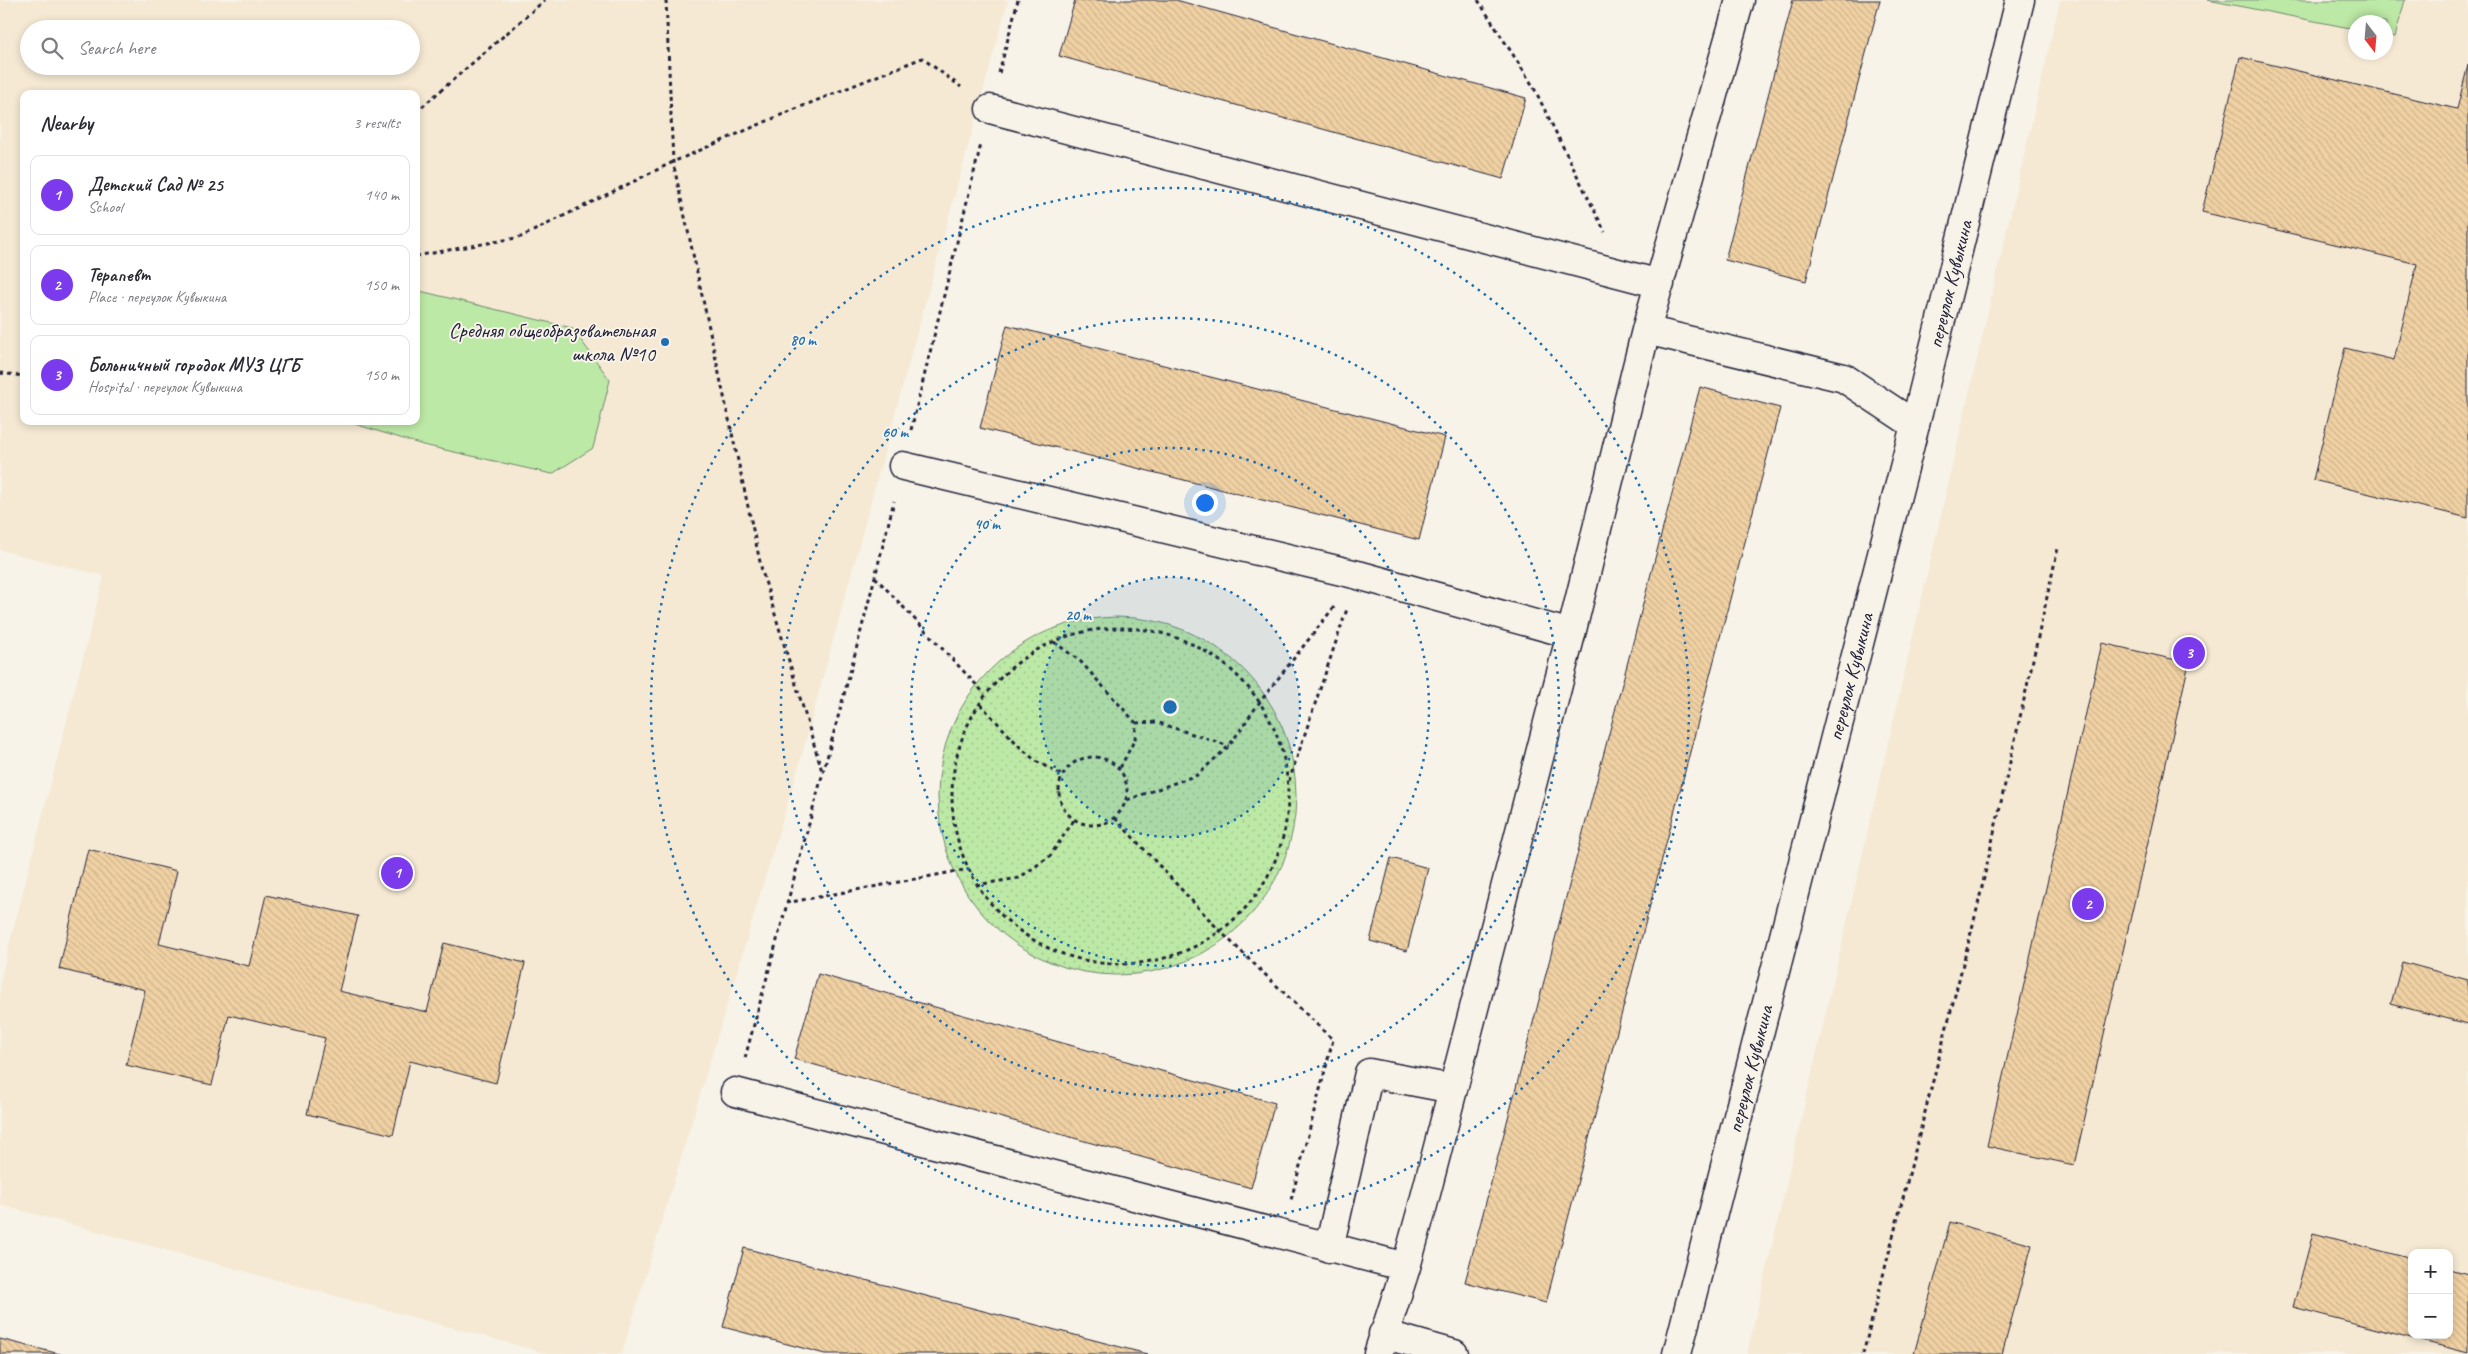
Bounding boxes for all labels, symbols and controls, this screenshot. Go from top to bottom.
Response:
north arrow [2348,15,2393,60]
search box [20,20,420,75]
icon: search [38,34,66,62]
text: Search here [78,36,155,60]
text: Nearby [40,110,93,136]
text: 3 results [353,113,400,133]
text: Детский Сад № 25 [88,173,223,197]
text: 1 [53,185,61,205]
text: 140 m [365,185,399,205]
text: School [88,197,122,217]
street label: переулок Кувыкина [1921,216,1978,351]
text: Терапевт [88,263,150,287]
text: 2 [53,275,61,295]
text: 150 m [365,275,399,295]
text: Place · переулок Кувыкина [88,287,226,307]
place label: Средняя общеобразовательная школа №10 [449,317,657,367]
text: 80 m [790,331,817,350]
marker: Средняя общеобразовательная школа №10 [659,336,671,348]
text: Больничный городок МУЗ ЦГБ [88,353,301,377]
text: 3 [53,365,61,385]
text: 150 m [365,365,399,385]
text: Hospital · переулок Кувыкина [88,377,242,397]
text: 60 m [882,423,909,442]
your location [1192,490,1218,516]
text: 40 m [974,515,1001,534]
text: 20 m [1065,606,1092,625]
street label: переулок Кувыкина [1822,609,1880,743]
pin: 3 [2173,634,2205,672]
centre of rings [1161,698,1179,716]
pin: 1 [381,854,413,892]
pin: 2 [2072,885,2104,923]
street label: переулок Кувыкина [1721,1001,1779,1136]
map controls [2408,1249,2453,1339]
button: + [2408,1249,2453,1294]
button: − [2408,1294,2453,1339]

